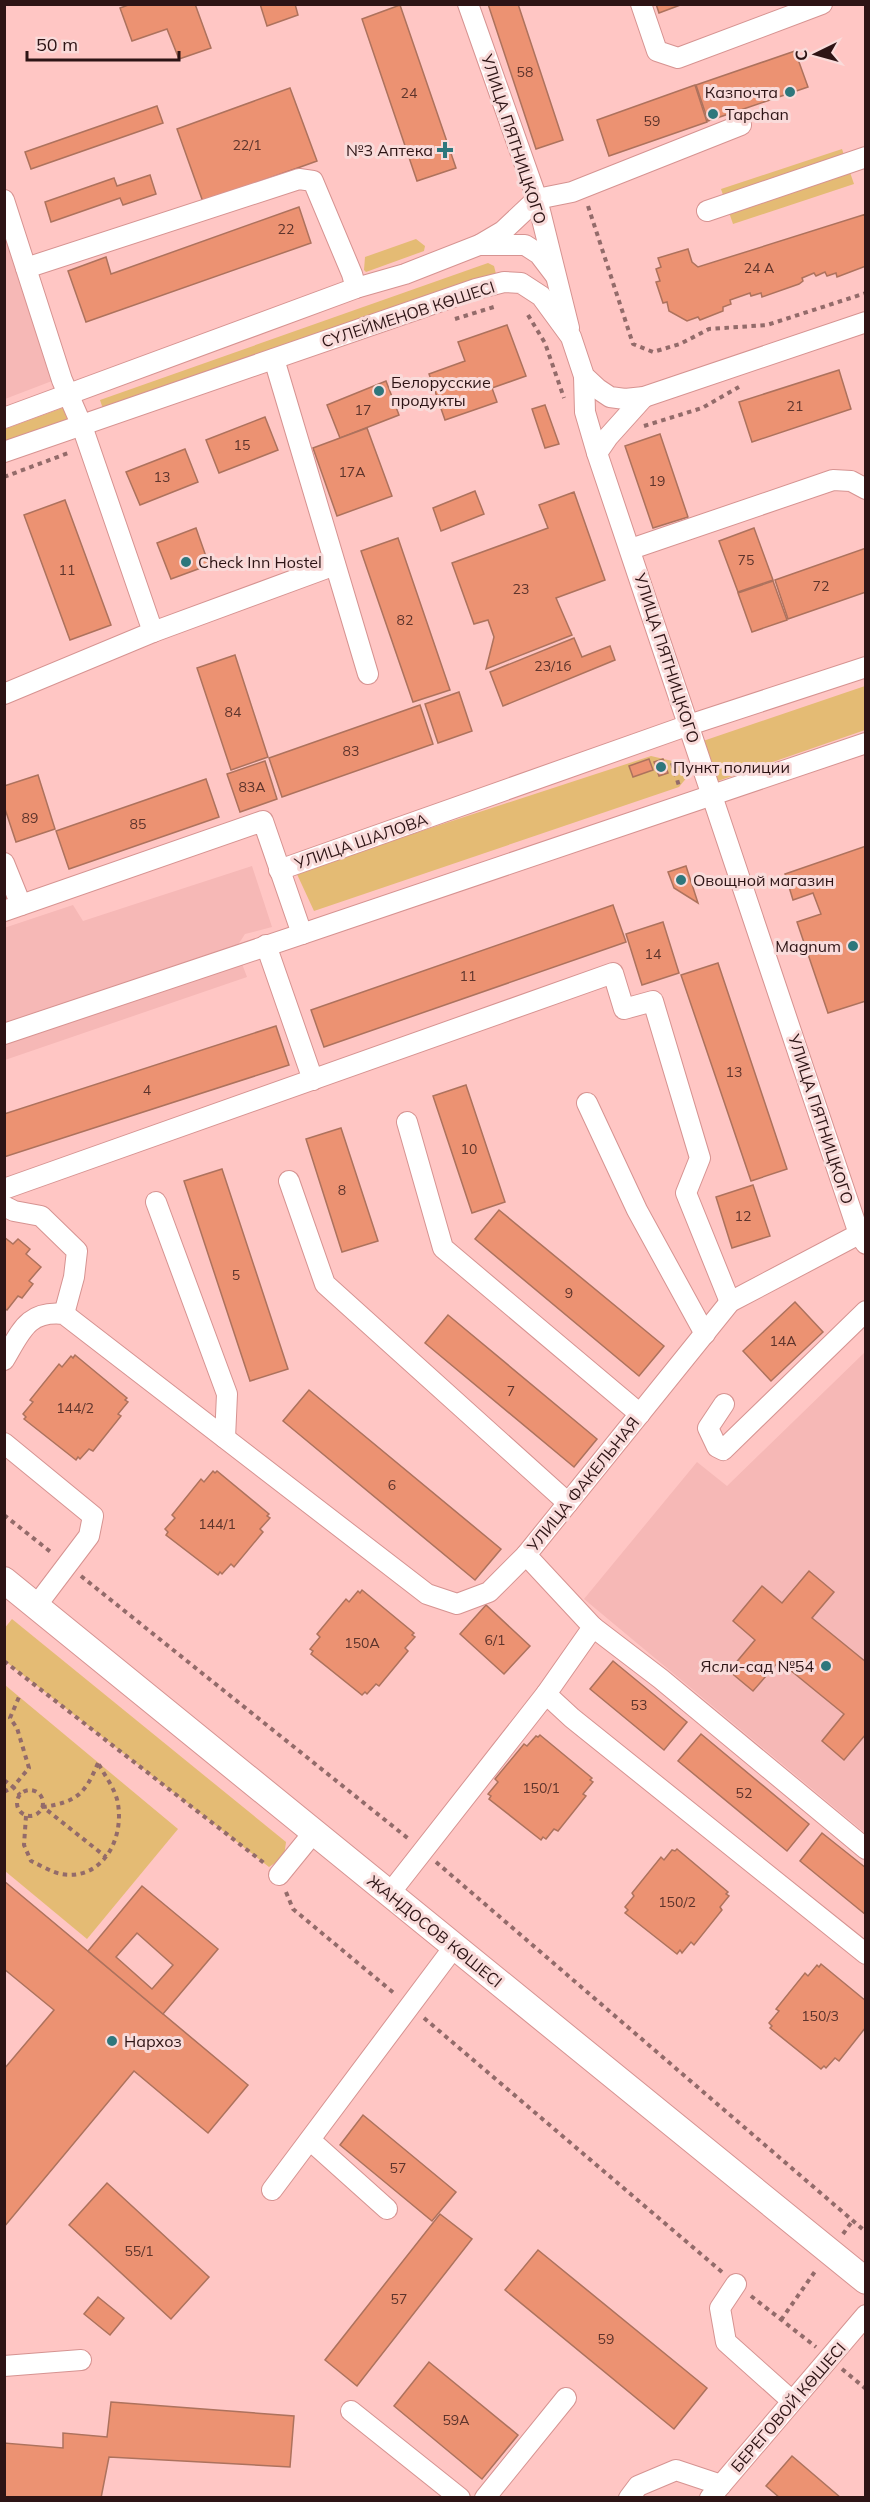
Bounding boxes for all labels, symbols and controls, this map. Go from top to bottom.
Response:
scale bar [27,24,178,62]
north arrow [786,24,846,84]
text: 50 m [36,33,78,56]
text: С [791,49,811,62]
street label: УЛИЦА ПЯТНИЦКОГО [477,51,551,226]
house number: 58 [517,63,533,81]
place label: Казпочта [705,82,778,102]
house number: 24 [401,84,418,102]
marker: Казпочта [783,85,797,99]
place label: Tapchan [725,104,789,124]
marker: Tapchan [706,107,720,121]
house number: 59 [644,112,660,130]
house number: 22/1 [232,136,262,154]
place label: №3 Аптека [346,140,433,160]
marker: №3 Аптека [438,143,452,157]
house number: 22 [278,220,294,238]
house number: 24 А [744,259,775,277]
street label: СҮЛЕЙМЕНОВ КӨШЕСІ [319,276,497,352]
place label: Белорусские продукты [391,372,491,410]
marker: Белорусские продукты [372,384,386,398]
house number: 21 [787,397,803,415]
house number: 17 [355,401,371,419]
house number: 15 [234,436,250,454]
house number: 17А [338,463,366,481]
house number: 13 [154,468,170,486]
house number: 19 [649,472,665,490]
house number: 75 [738,551,754,569]
place label: Check Inn Hostel [198,552,322,572]
marker: Check Inn Hostel [179,555,193,569]
house number: 11 [59,561,75,579]
street label: УЛИЦА ПЯТНИЦКОГО [630,570,704,745]
house number: 72 [813,577,829,595]
house number: 23 [513,580,529,598]
house number: 82 [397,611,413,629]
house number: 23/1б [534,657,572,675]
house number: 84 [225,703,242,721]
house number: 83 [343,742,359,760]
place label: Пункт полиции [673,757,790,777]
marker: Пункт полиции [654,760,668,774]
house number: 83А [238,778,266,796]
house number: 89 [22,809,38,827]
street label: УЛИЦА ШАЛОВА [291,809,430,874]
house number: 85 [130,815,146,833]
place label: Овощной магазин [693,870,834,890]
marker: Овощной магазин [674,873,688,887]
place label: Magnum [775,936,841,956]
marker: Magnum [846,939,860,953]
house number: 14 [645,945,662,963]
house number: 11 [460,967,476,985]
street label: УЛИЦА ПЯТНИЦКОГО [784,1031,858,1206]
house number: 13 [726,1063,742,1081]
house number: 4 [143,1081,152,1099]
house number: 10 [461,1140,477,1158]
house number: 8 [338,1181,346,1199]
house number: 12 [735,1207,751,1225]
house number: 5 [232,1266,240,1284]
house number: 9 [565,1284,573,1302]
house number: 14А [769,1332,797,1350]
house number: 7 [507,1382,515,1400]
house number: 144/2 [56,1399,94,1417]
street label: УЛИЦА ФАКЕЛЬНАЯ [522,1413,643,1556]
house number: 6 [388,1476,396,1494]
house number: 144/1 [198,1515,236,1533]
house number: 6/1 [485,1631,505,1649]
house number: 150A [344,1634,380,1652]
place label: Ясли-сад №54 [701,1656,814,1676]
marker: Ясли-сад №54 [819,1659,833,1673]
house number: 53 [631,1696,647,1714]
house number: 150/1 [522,1779,560,1797]
house number: 52 [736,1784,752,1802]
street label: ЖАНДОСОВ КӨШЕСІ [364,1871,506,1991]
house number: 150/2 [658,1893,696,1911]
house number: 150/3 [801,2007,839,2025]
place label: Нархоз [124,2031,182,2051]
marker: Нархоз [105,2034,119,2048]
house number: 57 [390,2159,406,2177]
house number: 55/1 [124,2242,154,2260]
house number: 57 [391,2290,407,2308]
house number: 59 [598,2330,614,2348]
street label: БЕРЕГОВОЙ КӨШЕСІ [726,2338,850,2476]
house number: 59А [442,2411,470,2429]

